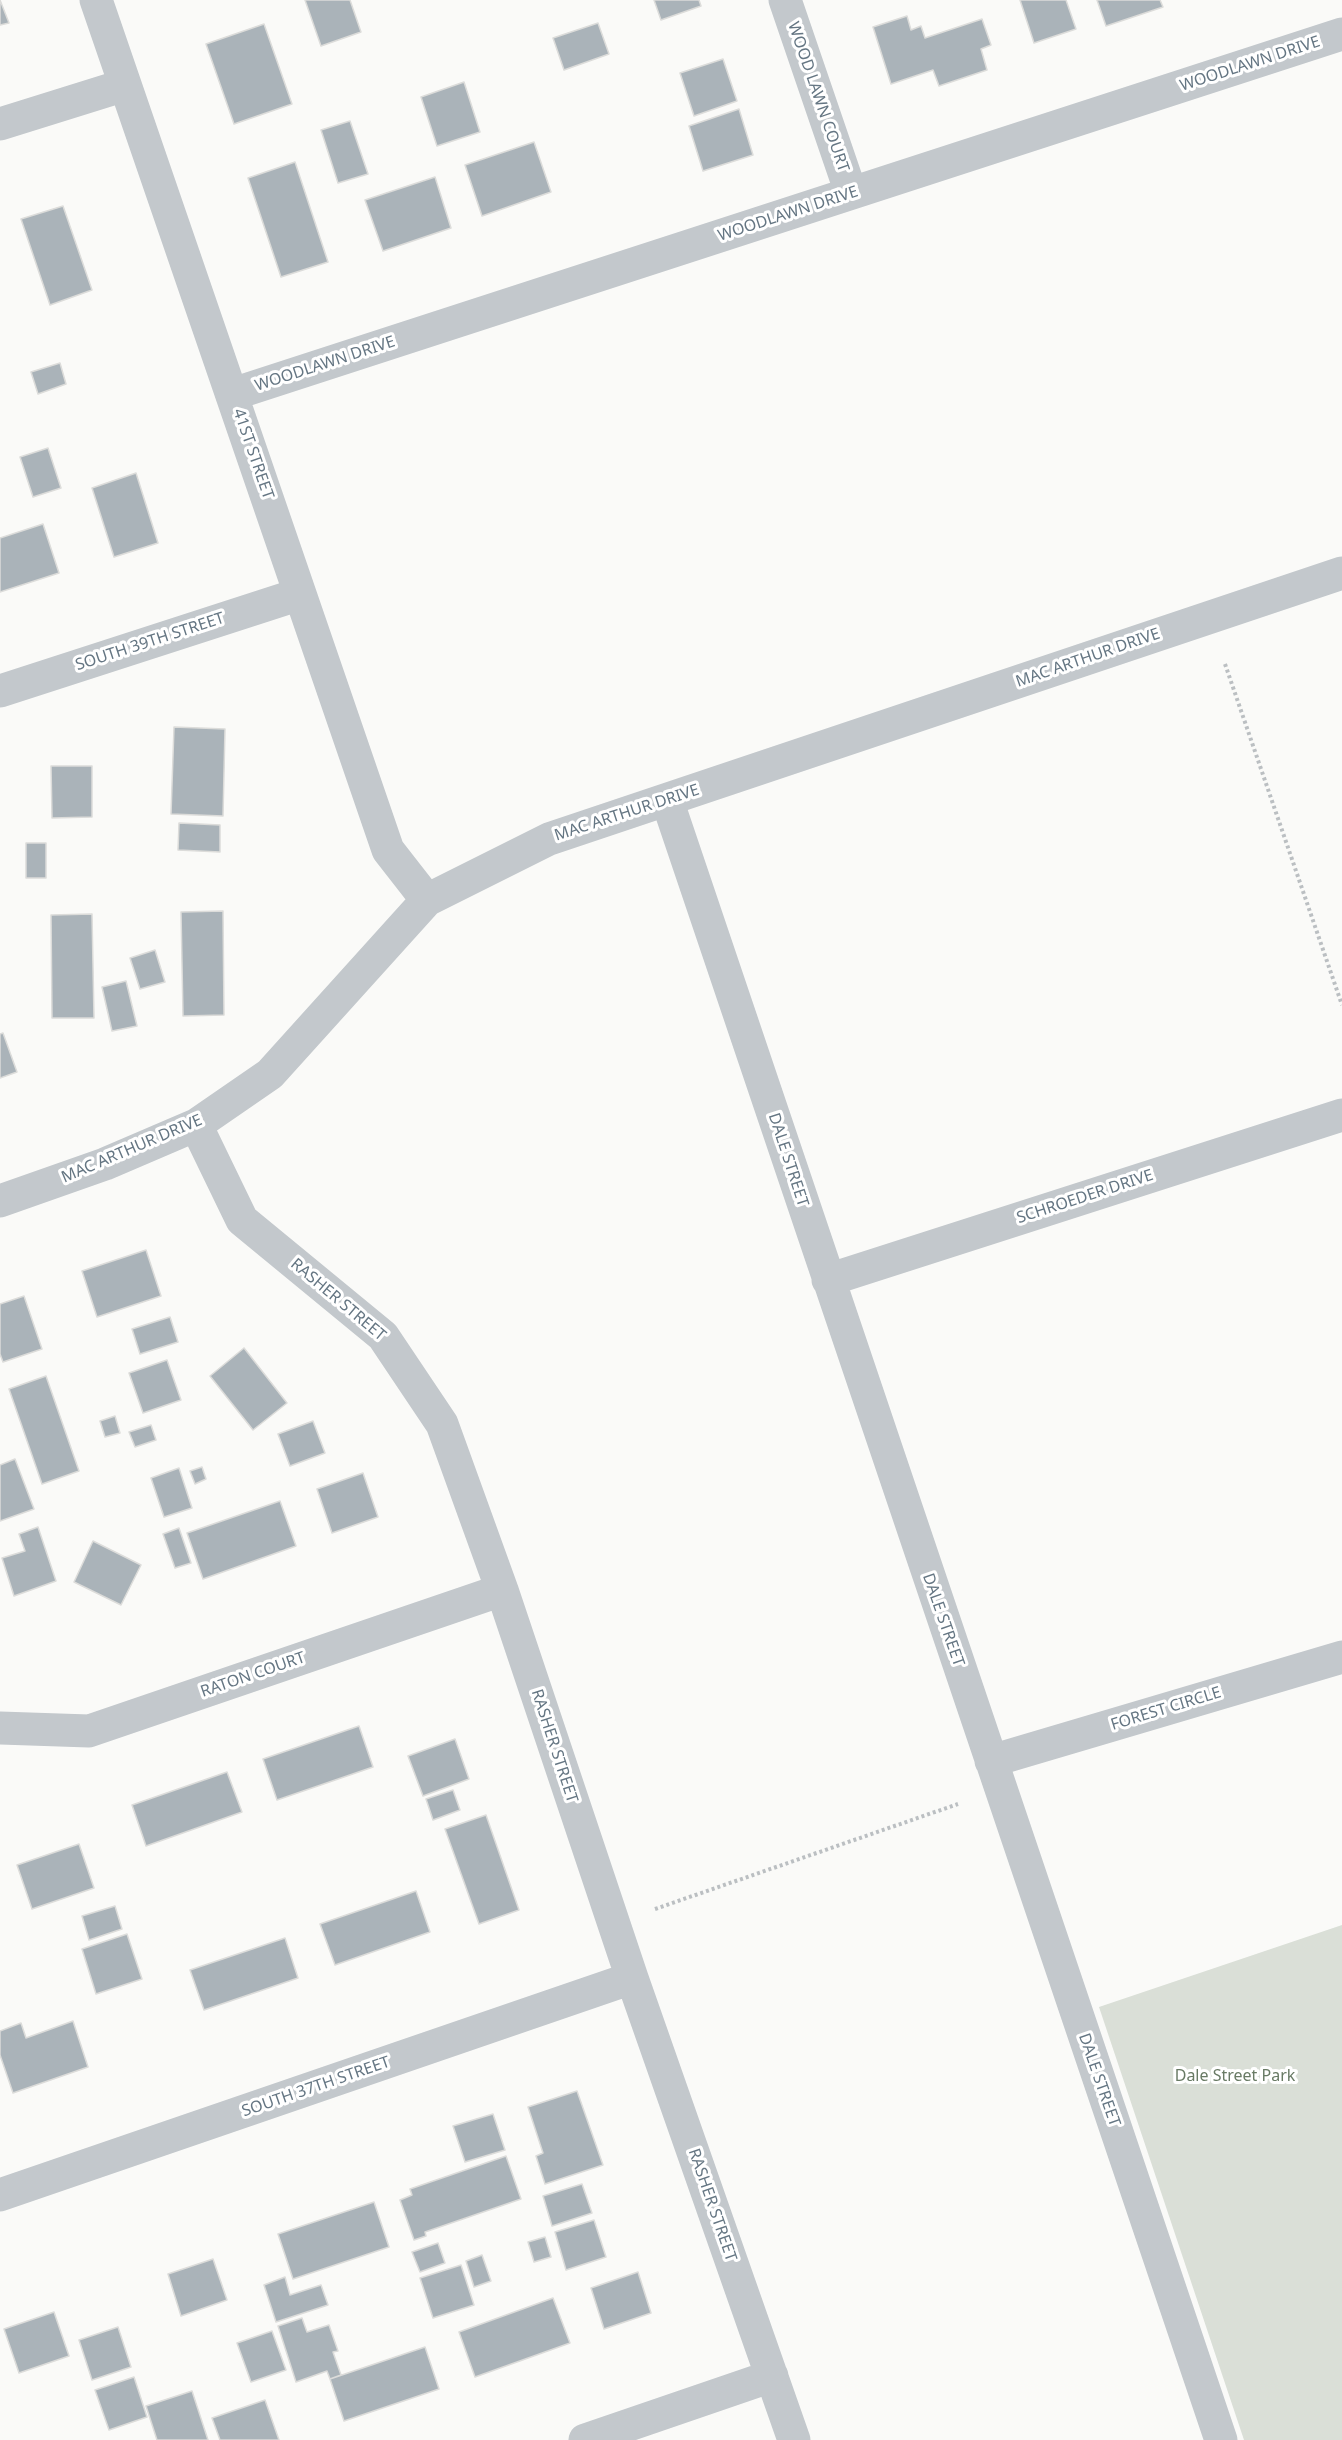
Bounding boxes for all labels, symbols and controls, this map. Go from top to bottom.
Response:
street label: WOOD LAWN COURT [783,19,853,175]
street label: WOODLAWN DRIVE [1178,32,1322,96]
street label: WOODLAWN DRIVE [716,182,860,246]
street label: WOODLAWN DRIVE [253,332,397,396]
street label: 41ST STREET [229,406,277,502]
street label: SOUTH 39TH STREET [73,609,227,675]
street label: MAC ARTHUR DRIVE [1013,624,1163,692]
street label: MAC ARTHUR DRIVE [552,781,702,845]
street label: MAC ARTHUR DRIVE [59,1111,205,1187]
street label: DALE STREET [764,1111,812,1209]
street label: SCHROEDER DRIVE [1014,1166,1156,1228]
street label: RASHER STREET [287,1255,389,1345]
street label: DALE STREET [918,1571,968,1669]
street label: RATON COURT [198,1648,308,1702]
street label: FOREST CIRCLE [1109,1683,1223,1735]
street label: RASHER STREET [527,1687,581,1805]
street label: DALE STREET [1074,2031,1124,2129]
street label: SOUTH 37TH STREET [239,2053,393,2121]
park label: Dale Street Park [1175,2066,1295,2086]
street label: RASHER STREET [684,2146,740,2264]

